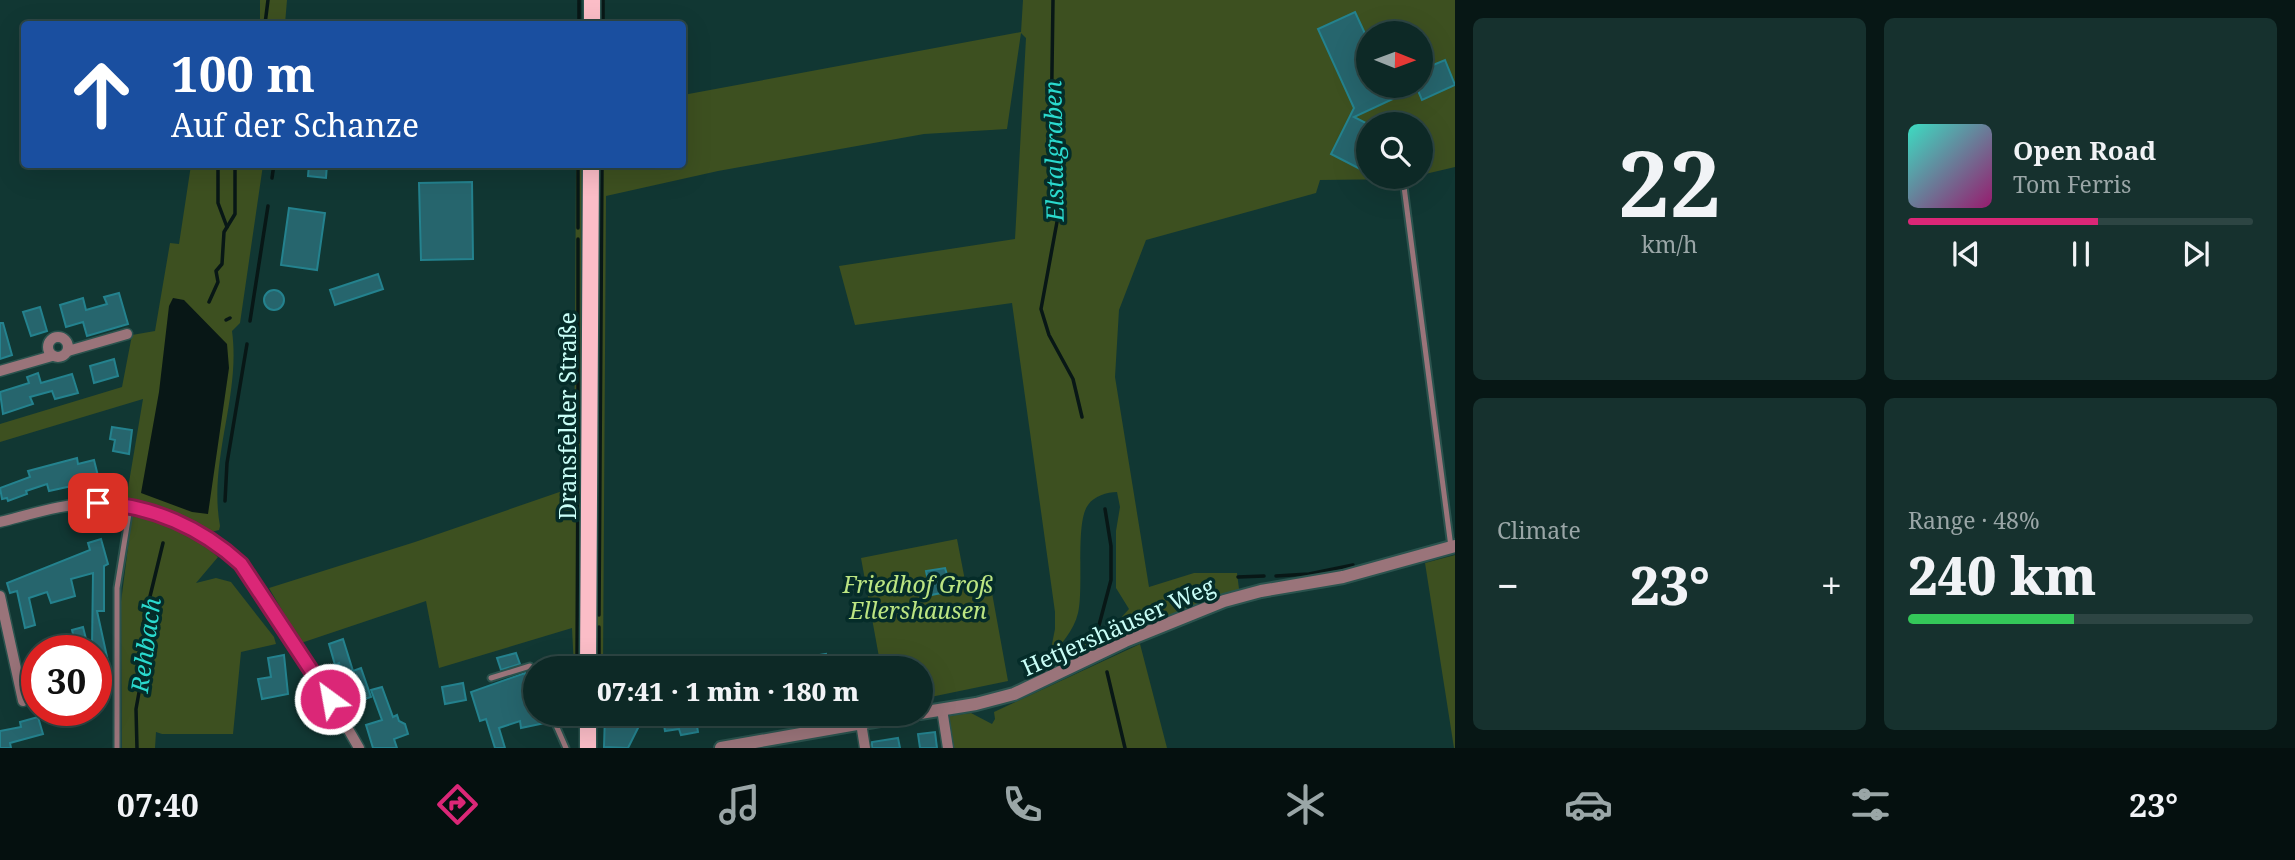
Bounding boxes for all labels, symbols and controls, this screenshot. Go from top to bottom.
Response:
north arrow [1356,21,1433,98]
map controls [1356,21,1433,189]
text: 100 m [171,40,315,106]
icon: ahead [56,49,147,140]
water label: Elstalgraben [1035,80,1071,223]
text: Auf der Schanze [171,103,419,146]
button: search [1356,112,1433,189]
text: 22 [1618,120,1721,244]
text: Open Road [2013,132,2156,168]
text: Tom Ferris [2013,168,2131,200]
text: km/h [1641,228,1698,260]
icon: previous [1947,235,1985,273]
icon: pause [2062,235,2100,273]
icon: next [2177,235,2215,273]
street label: Dransfelder Straße [551,312,583,520]
pin [68,473,128,533]
icon: arrive [79,484,117,522]
text: Range · 48% [1908,504,2040,536]
text: Climate [1497,514,1581,546]
text: 240 km [1908,539,2096,610]
text: 23° [1630,549,1710,620]
text: − [1497,559,1519,611]
text: + [1821,559,1842,611]
park label: Friedhof Groß Ellershausen [842,568,993,626]
street label: Hetjershäuser Weg [1016,569,1220,683]
water label: Rehbach [122,595,168,696]
speed limit sign: 30 [21,635,112,726]
position arrow [293,662,367,736]
text: 07:41 · 1 min · 180 m [597,673,859,709]
icon: directions [433,780,482,829]
icon: music [715,780,764,829]
icon: phone [998,780,1047,829]
icon: climate [1281,780,1330,829]
icon: car [1564,780,1613,829]
icon: filters [1846,780,1895,829]
text: 07:40 [117,783,199,826]
text: 23° [2129,783,2178,826]

